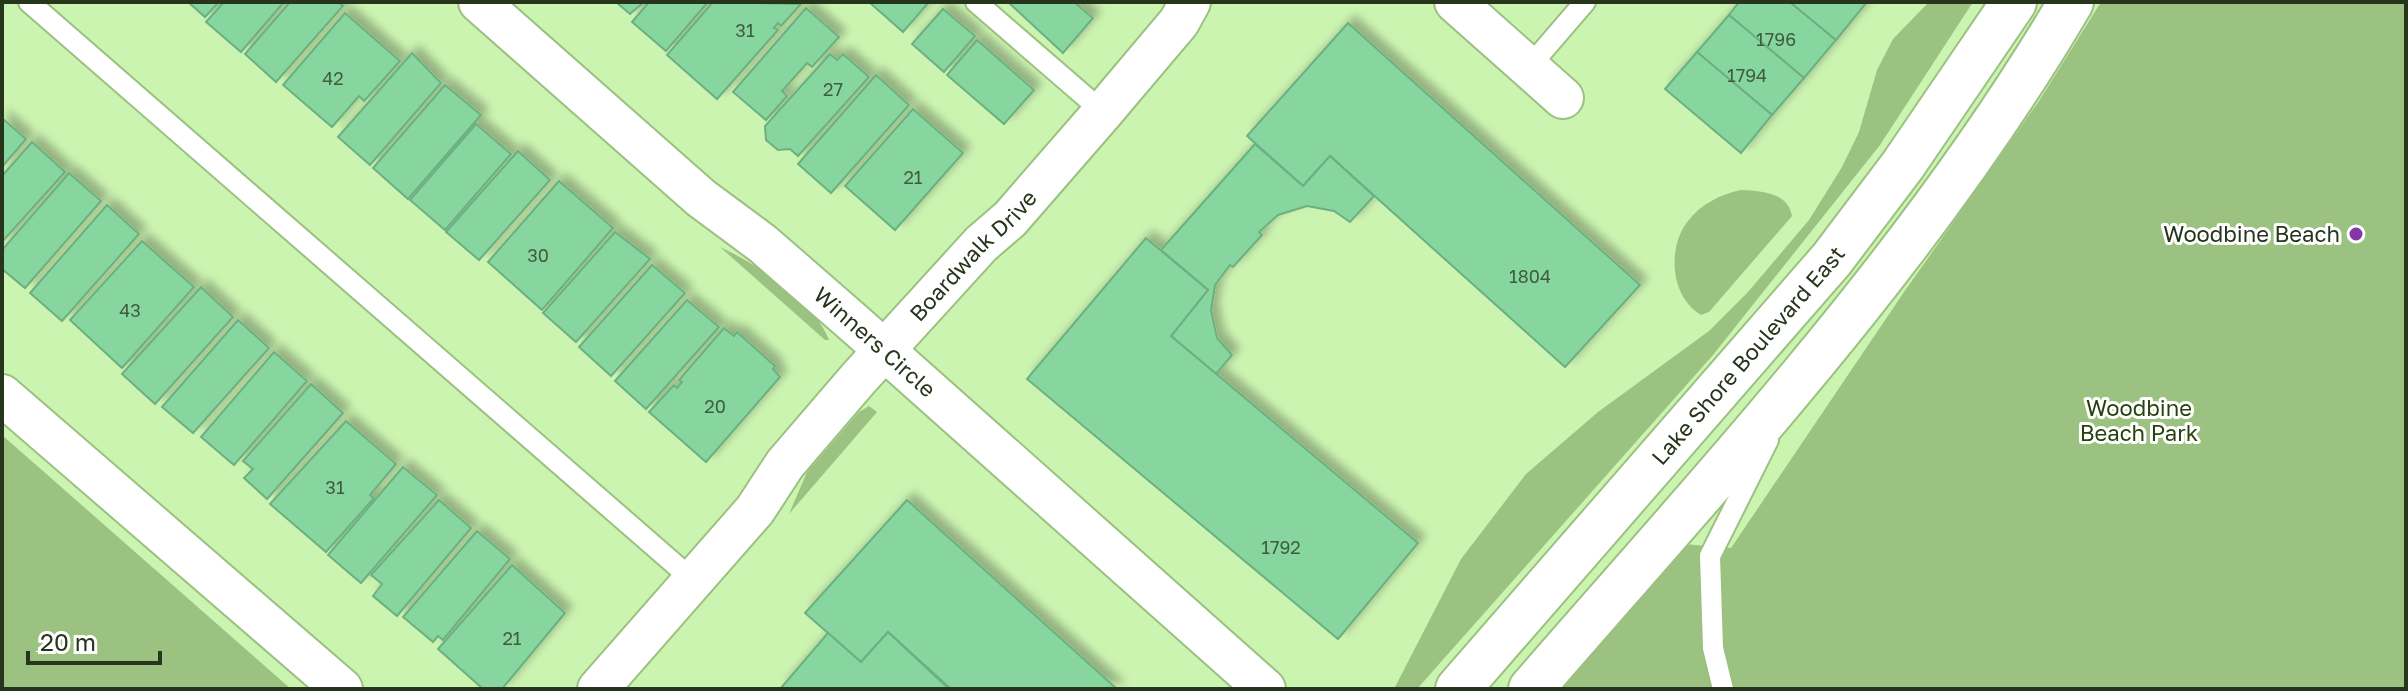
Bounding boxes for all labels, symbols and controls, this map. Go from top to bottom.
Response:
house number: 31 [735,19,755,41]
house number: 1796 [1756,28,1796,50]
house number: 1794 [1727,64,1767,86]
house number: 42 [322,67,344,89]
house number: 27 [823,78,843,100]
house number: 21 [903,166,923,188]
street label: Boardwalk Drive [904,184,1042,326]
place label: Woodbine Beach [2163,220,2340,247]
marker: Woodbine Beach [2347,225,2365,243]
street label: Lake Shore Boulevard East [1645,240,1850,470]
house number: 30 [527,244,549,266]
house number: 1804 [1509,265,1551,287]
street label: Winners Circle [809,281,942,403]
house number: 43 [119,299,141,321]
park label: Woodbine Beach Park [2080,394,2198,446]
house number: 20 [704,395,726,417]
house number: 31 [325,476,345,498]
house number: 1792 [1261,536,1301,558]
scale bar [28,615,160,665]
text: 20 m [40,627,96,656]
house number: 21 [502,627,522,649]

